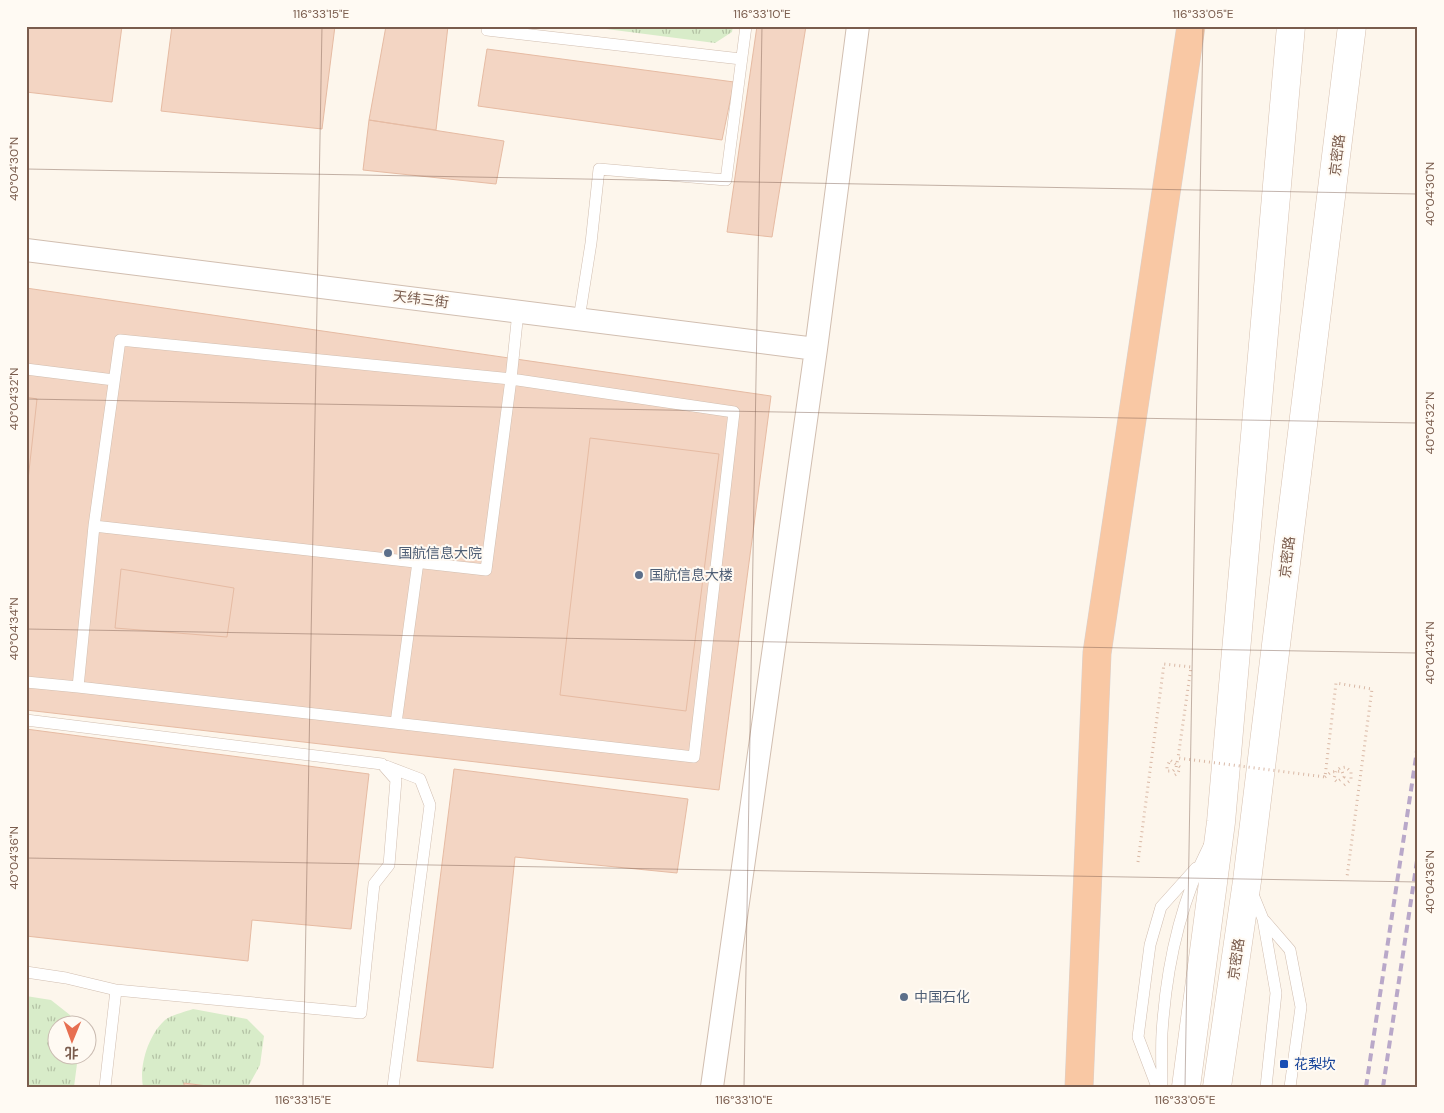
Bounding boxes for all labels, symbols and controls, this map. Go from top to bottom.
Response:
text: 116°33'15"E [293,6,349,22]
text: 116°33'10"E [733,6,791,22]
text: 116°33'05"E [1173,6,1234,22]
street label: 京密路 [1326,133,1348,177]
text: 40°04'30"N [6,137,22,201]
text: 40°04'30"N [1422,162,1438,226]
street label: 天纬三街 [392,287,450,311]
text: 40°04'32"N [6,368,22,430]
text: 40°04'32"N [1422,392,1438,454]
street label: 京密路 [1276,535,1298,579]
place label: 国航信息大院 [398,544,482,562]
marker: 国航信息大院 [382,547,394,559]
place label: 国航信息大楼 [649,566,733,584]
marker: 国航信息大楼 [633,569,645,581]
text: 40°04'34"N [6,597,22,661]
text: 40°04'34"N [1422,621,1438,685]
text: 40°04'36"N [6,826,22,890]
text: 40°04'36"N [1422,850,1438,914]
street label: 京密路 [1224,937,1248,981]
place label: 中国石化 [914,988,970,1006]
marker: 中国石化 [898,991,910,1003]
north arrow [48,1016,98,1066]
text: 北 [65,1044,79,1062]
place label: 花梨坎 [1294,1055,1336,1073]
marker: 花梨坎 [1278,1058,1290,1070]
text: 116°33'15"E [275,1092,331,1108]
text: 116°33'10"E [715,1092,773,1108]
text: 116°33'05"E [1155,1092,1216,1108]

